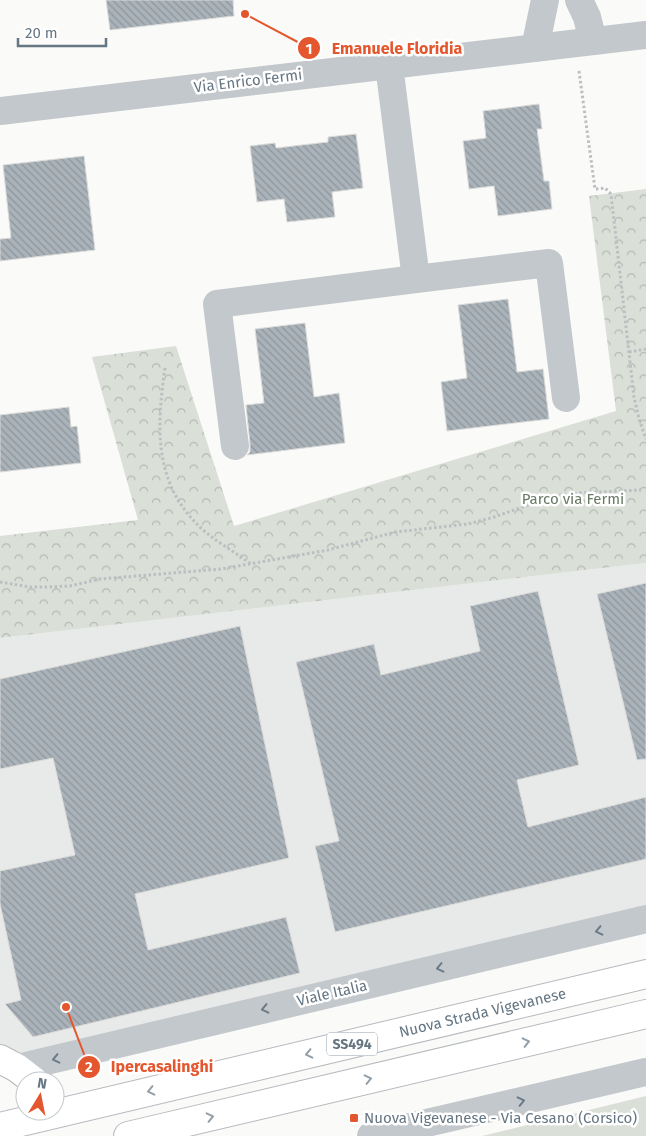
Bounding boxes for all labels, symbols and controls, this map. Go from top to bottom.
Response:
scale bar [18,15,105,47]
text: 20 m [25,24,58,42]
callout: Emanuele Floridia [297,33,472,64]
text: Emanuele Floridia [332,39,462,58]
text: 1 [306,40,312,58]
street label: Via Enrico Fermi [193,65,303,97]
park label: Parco via Fermi [522,490,624,508]
one-way arrow [594,925,603,936]
one-way arrow [436,962,445,973]
street label: Viale Italia [295,976,369,1010]
street label: Nuova Strada Vigevanese [397,984,568,1041]
one-way arrow [261,1003,270,1014]
road number: SS494 [327,1032,377,1056]
one-way arrow [521,1037,530,1048]
one-way arrow [305,1048,314,1059]
callout: Ipercasalinghi [76,1051,224,1082]
one-way arrow [51,1053,60,1064]
text: Ipercasalinghi [111,1057,213,1076]
text: 2 [85,1058,93,1076]
north arrow [15,1071,65,1121]
one-way arrow [363,1074,372,1085]
text: N [36,1075,48,1093]
one-way arrow [147,1085,156,1096]
one-way arrow [516,1096,525,1107]
place label: Nuova Vigevanese - Via Cesano (Corsico) [364,1109,637,1127]
one-way arrow [205,1112,214,1123]
marker: Nuova Vigevanese - Via Cesano (Corsico) [348,1112,360,1124]

